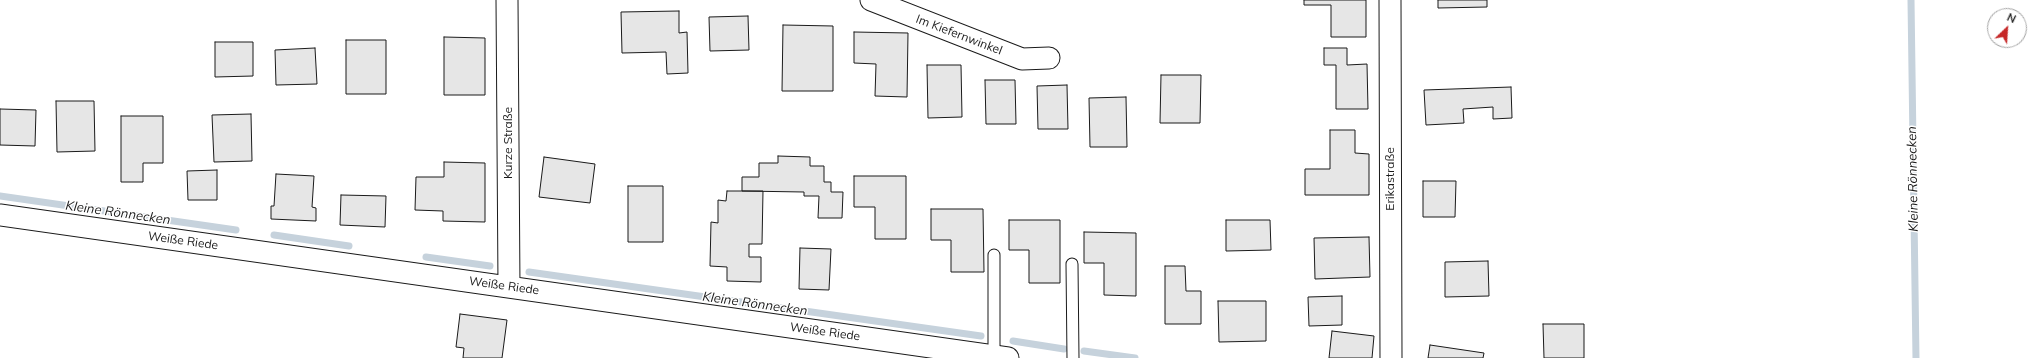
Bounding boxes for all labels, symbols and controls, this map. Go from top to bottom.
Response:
north arrow [1987,8,2027,48]
text: N [2005,10,2018,26]
street label: Im Kiefernwinkel [914,12,1004,58]
street label: Kurze Straße [501,107,515,179]
water label: Kleine Rönnecken [1904,126,1922,232]
street label: Erikastraße [1383,147,1397,211]
water label: Kleine Rönnecken [65,198,171,228]
street label: Weiße Riede [147,229,219,253]
street label: Weiße Riede [468,274,540,298]
water label: Kleine Rönnecken [702,289,808,319]
street label: Weiße Riede [789,320,861,344]

